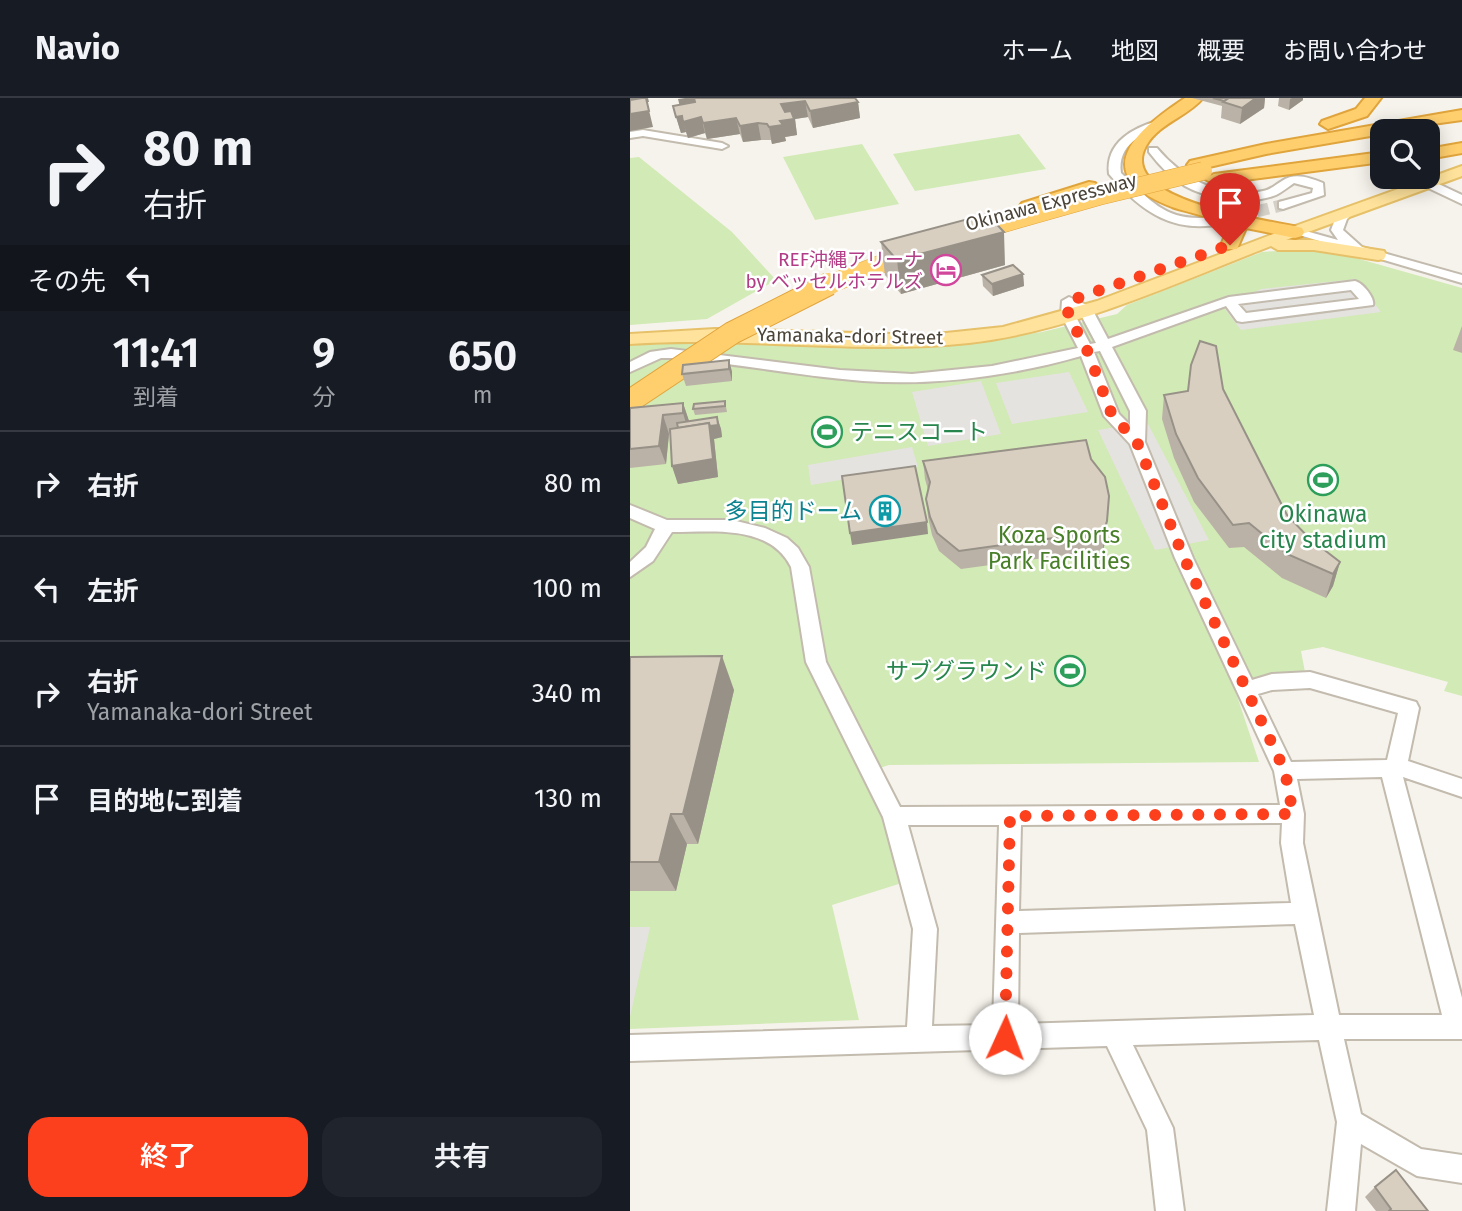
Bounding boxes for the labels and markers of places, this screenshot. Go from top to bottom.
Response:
pin [1200,173,1260,245]
place label: REF沖縄アリーナ by ベッセルホテルズ [745,248,923,293]
hotel icon: REF沖縄アリーナ by ベッセルホテルズ [929,253,963,287]
sports icon: テニスコート [810,415,844,449]
place label: テニスコート [850,418,988,446]
sports icon: Okinawa city stadium [1306,463,1340,497]
building icon: 多目的ドーム [868,494,902,528]
place label: 多目的ドーム [725,497,862,525]
place label: Okinawa city stadium [1259,500,1387,554]
sports icon: サブグラウンド [1053,654,1087,688]
place label: サブグラウンド [886,657,1047,685]

